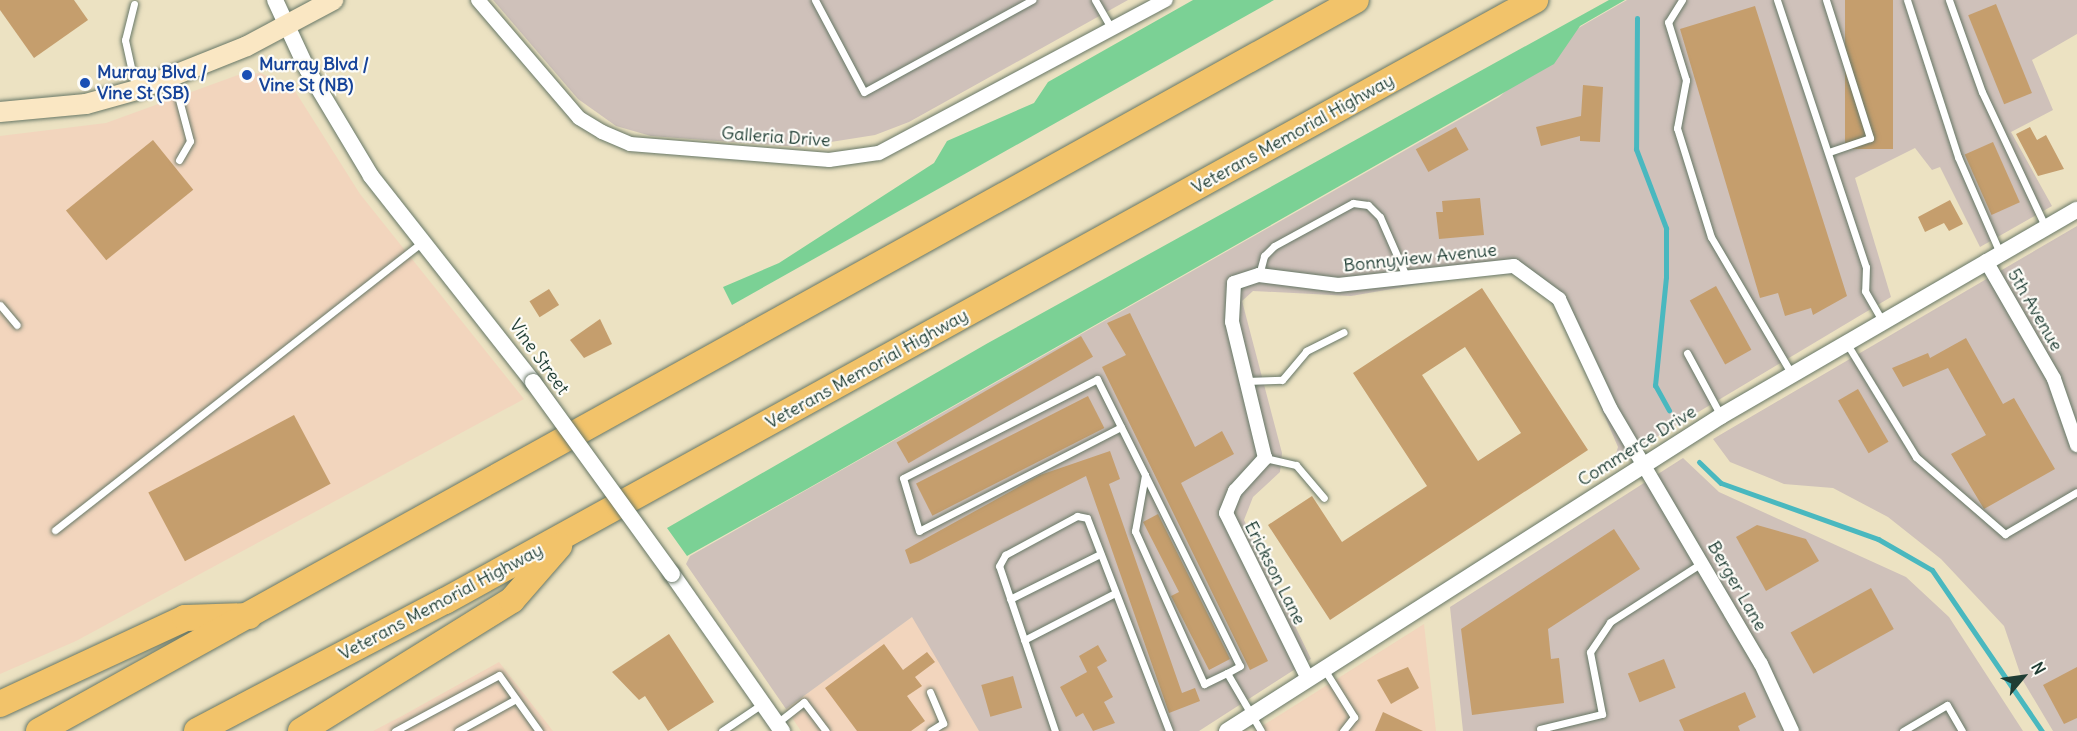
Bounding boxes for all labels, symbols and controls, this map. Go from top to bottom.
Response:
place label: Murray Blvd / Vine St (NB) [259,54,369,97]
place label: Murray Blvd / Vine St (SB) [97,62,207,104]
marker: Murray Blvd / Vine St (NB) [240,68,254,82]
street label: Veterans Memorial Highway [1188,69,1398,199]
marker: Murray Blvd / Vine St (SB) [78,76,92,90]
street label: Galleria Drive [721,122,831,152]
street label: Bonnyview Avenue [1342,239,1498,277]
street label: 5th Avenue [2003,265,2067,355]
street label: Veterans Memorial Highway [762,304,972,434]
street label: Vine Street [504,315,574,399]
street label: Commerce Drive [1574,401,1700,491]
street label: Erickson Lane [1240,518,1310,628]
street label: Berger Lane [1703,537,1771,635]
street label: Veterans Memorial Highway [335,539,547,665]
north arrow [1993,647,2053,707]
text: N [2027,659,2050,678]

